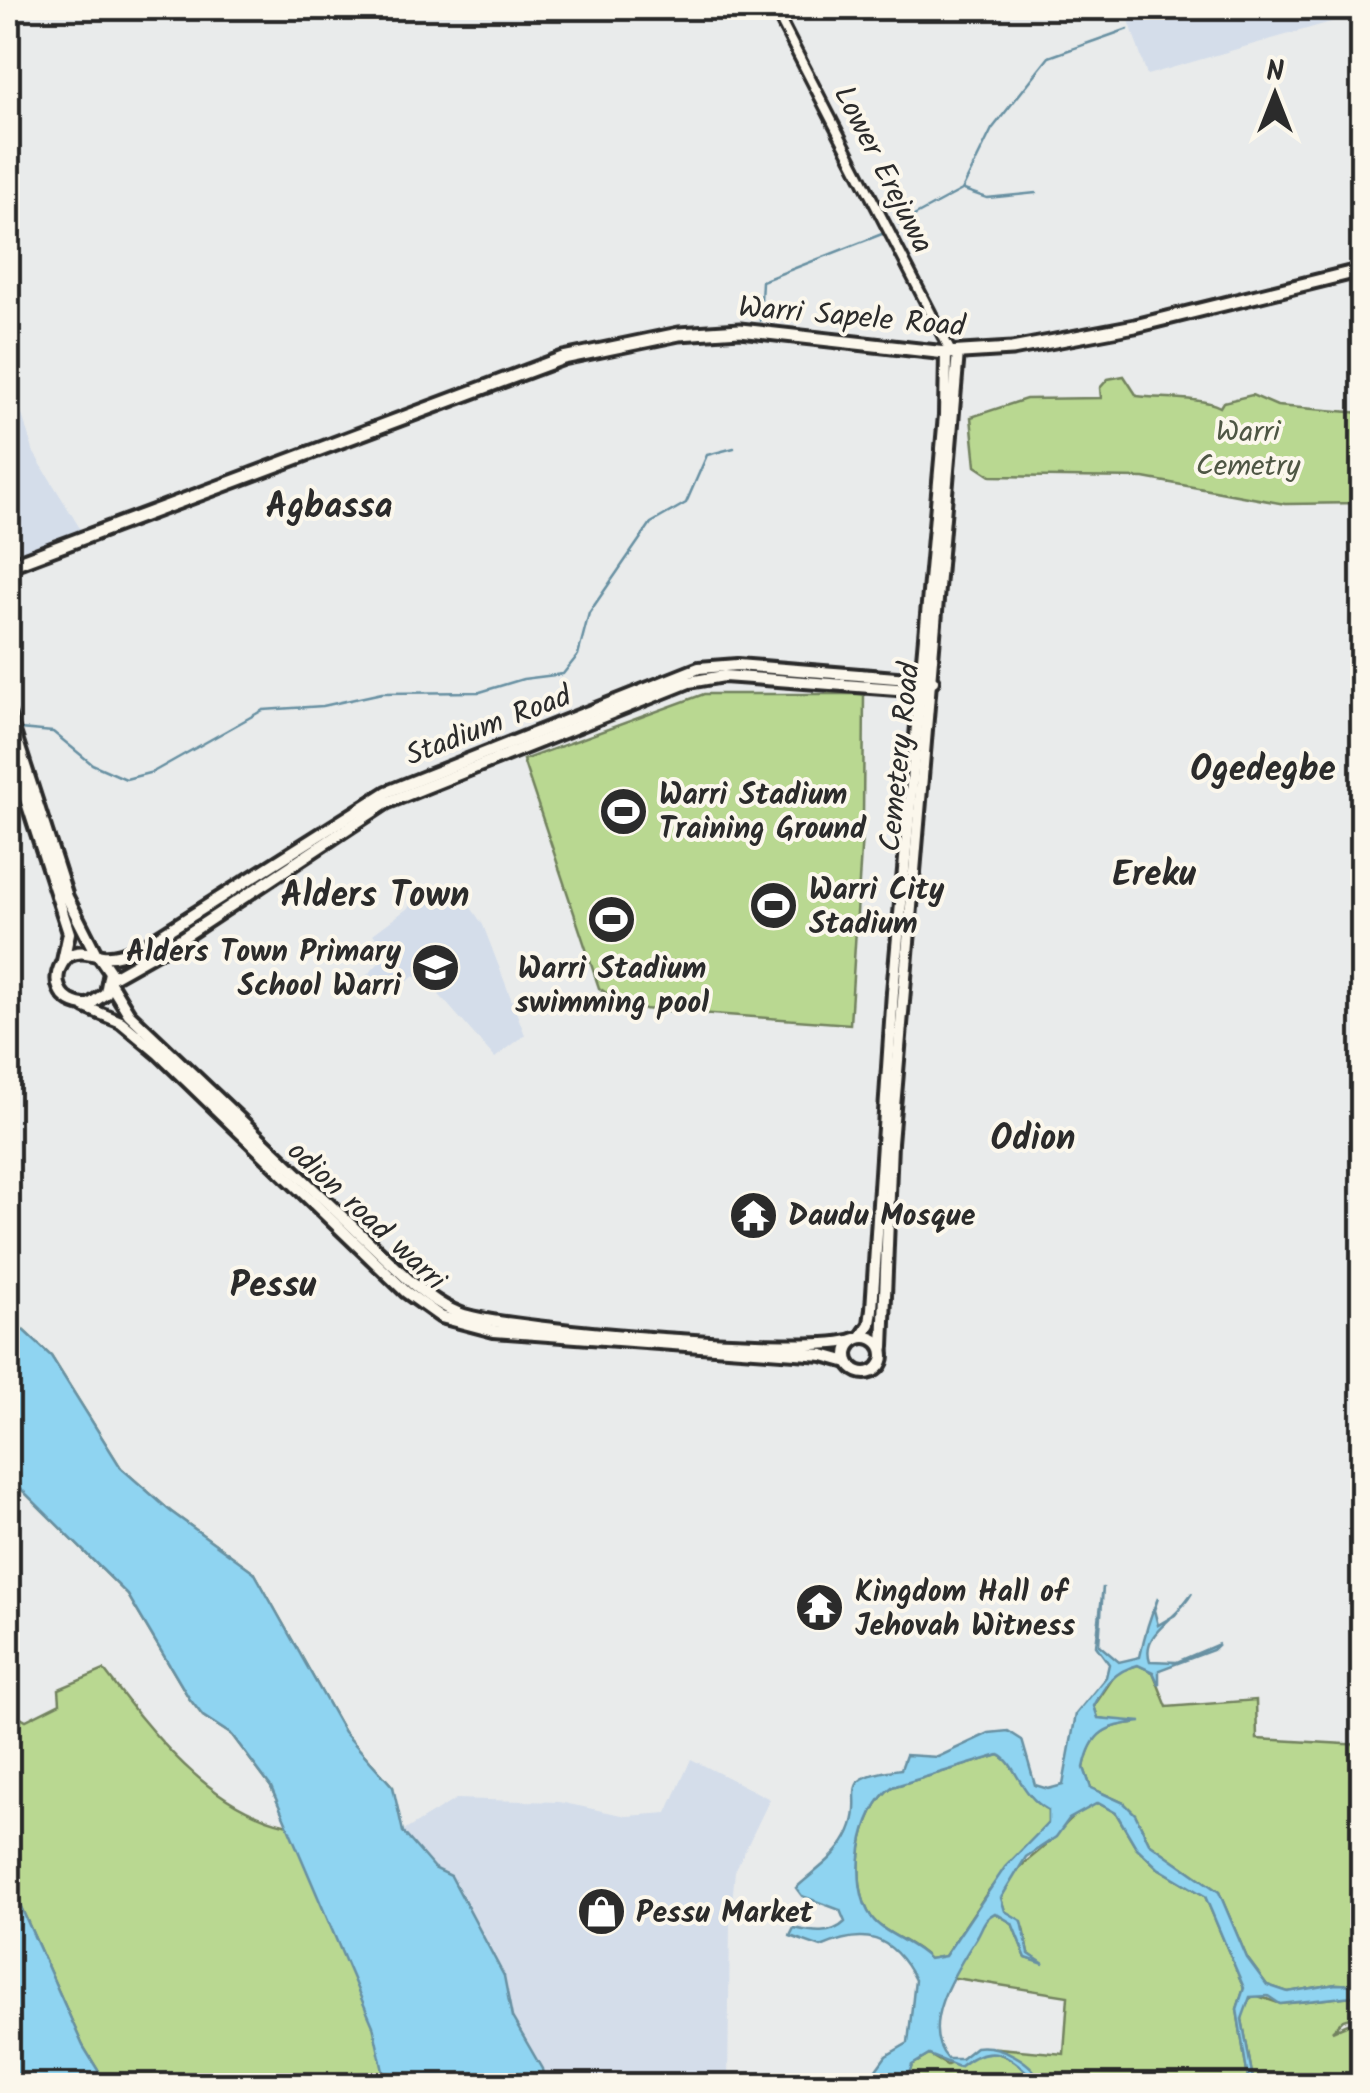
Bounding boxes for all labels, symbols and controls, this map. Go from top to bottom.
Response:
north arrow [1225,45,1325,145]
text: N [1266,50,1284,95]
street label: Lower Erejuwa [819,78,945,262]
street label: Warri Sapele Road [736,284,968,352]
park label: Warri Cemetry [1196,409,1301,491]
district label: Agbassa [265,480,393,536]
street label: Cemetery Road [867,659,935,854]
street label: Stadium Road [399,673,580,780]
district label: Ogedegbe [1190,743,1336,799]
place label: Warri Stadium Training Ground [659,772,867,854]
sports icon: Warri Stadium Training Ground [598,785,650,837]
district label: Ereku [1112,848,1197,904]
place label: Warri City Stadium [809,867,945,949]
district label: Alders Town [280,869,470,925]
sports icon: Warri City Stadium [748,880,800,932]
sports icon: Warri Stadium swimming pool [586,893,638,945]
place label: Alders Town Primary School Warri [126,929,402,1011]
school or university icon: Alders Town Primary School Warri [410,942,462,994]
place label: Warri Stadium swimming pool [515,946,709,1028]
district label: Odion [991,1112,1075,1168]
street label: odion road warri [275,1130,458,1305]
temple icon: Daudu Mosque [727,1189,779,1241]
place label: Daudu Mosque [788,1193,976,1241]
district label: Pessu [230,1259,317,1315]
place label: Kingdom Hall of Jehovah Witness [855,1569,1075,1651]
temple icon: Kingdom Hall of Jehovah Witness [794,1582,846,1634]
shop icon: Pessu Market [575,1886,627,1938]
place label: Pessu Market [636,1890,814,1938]

